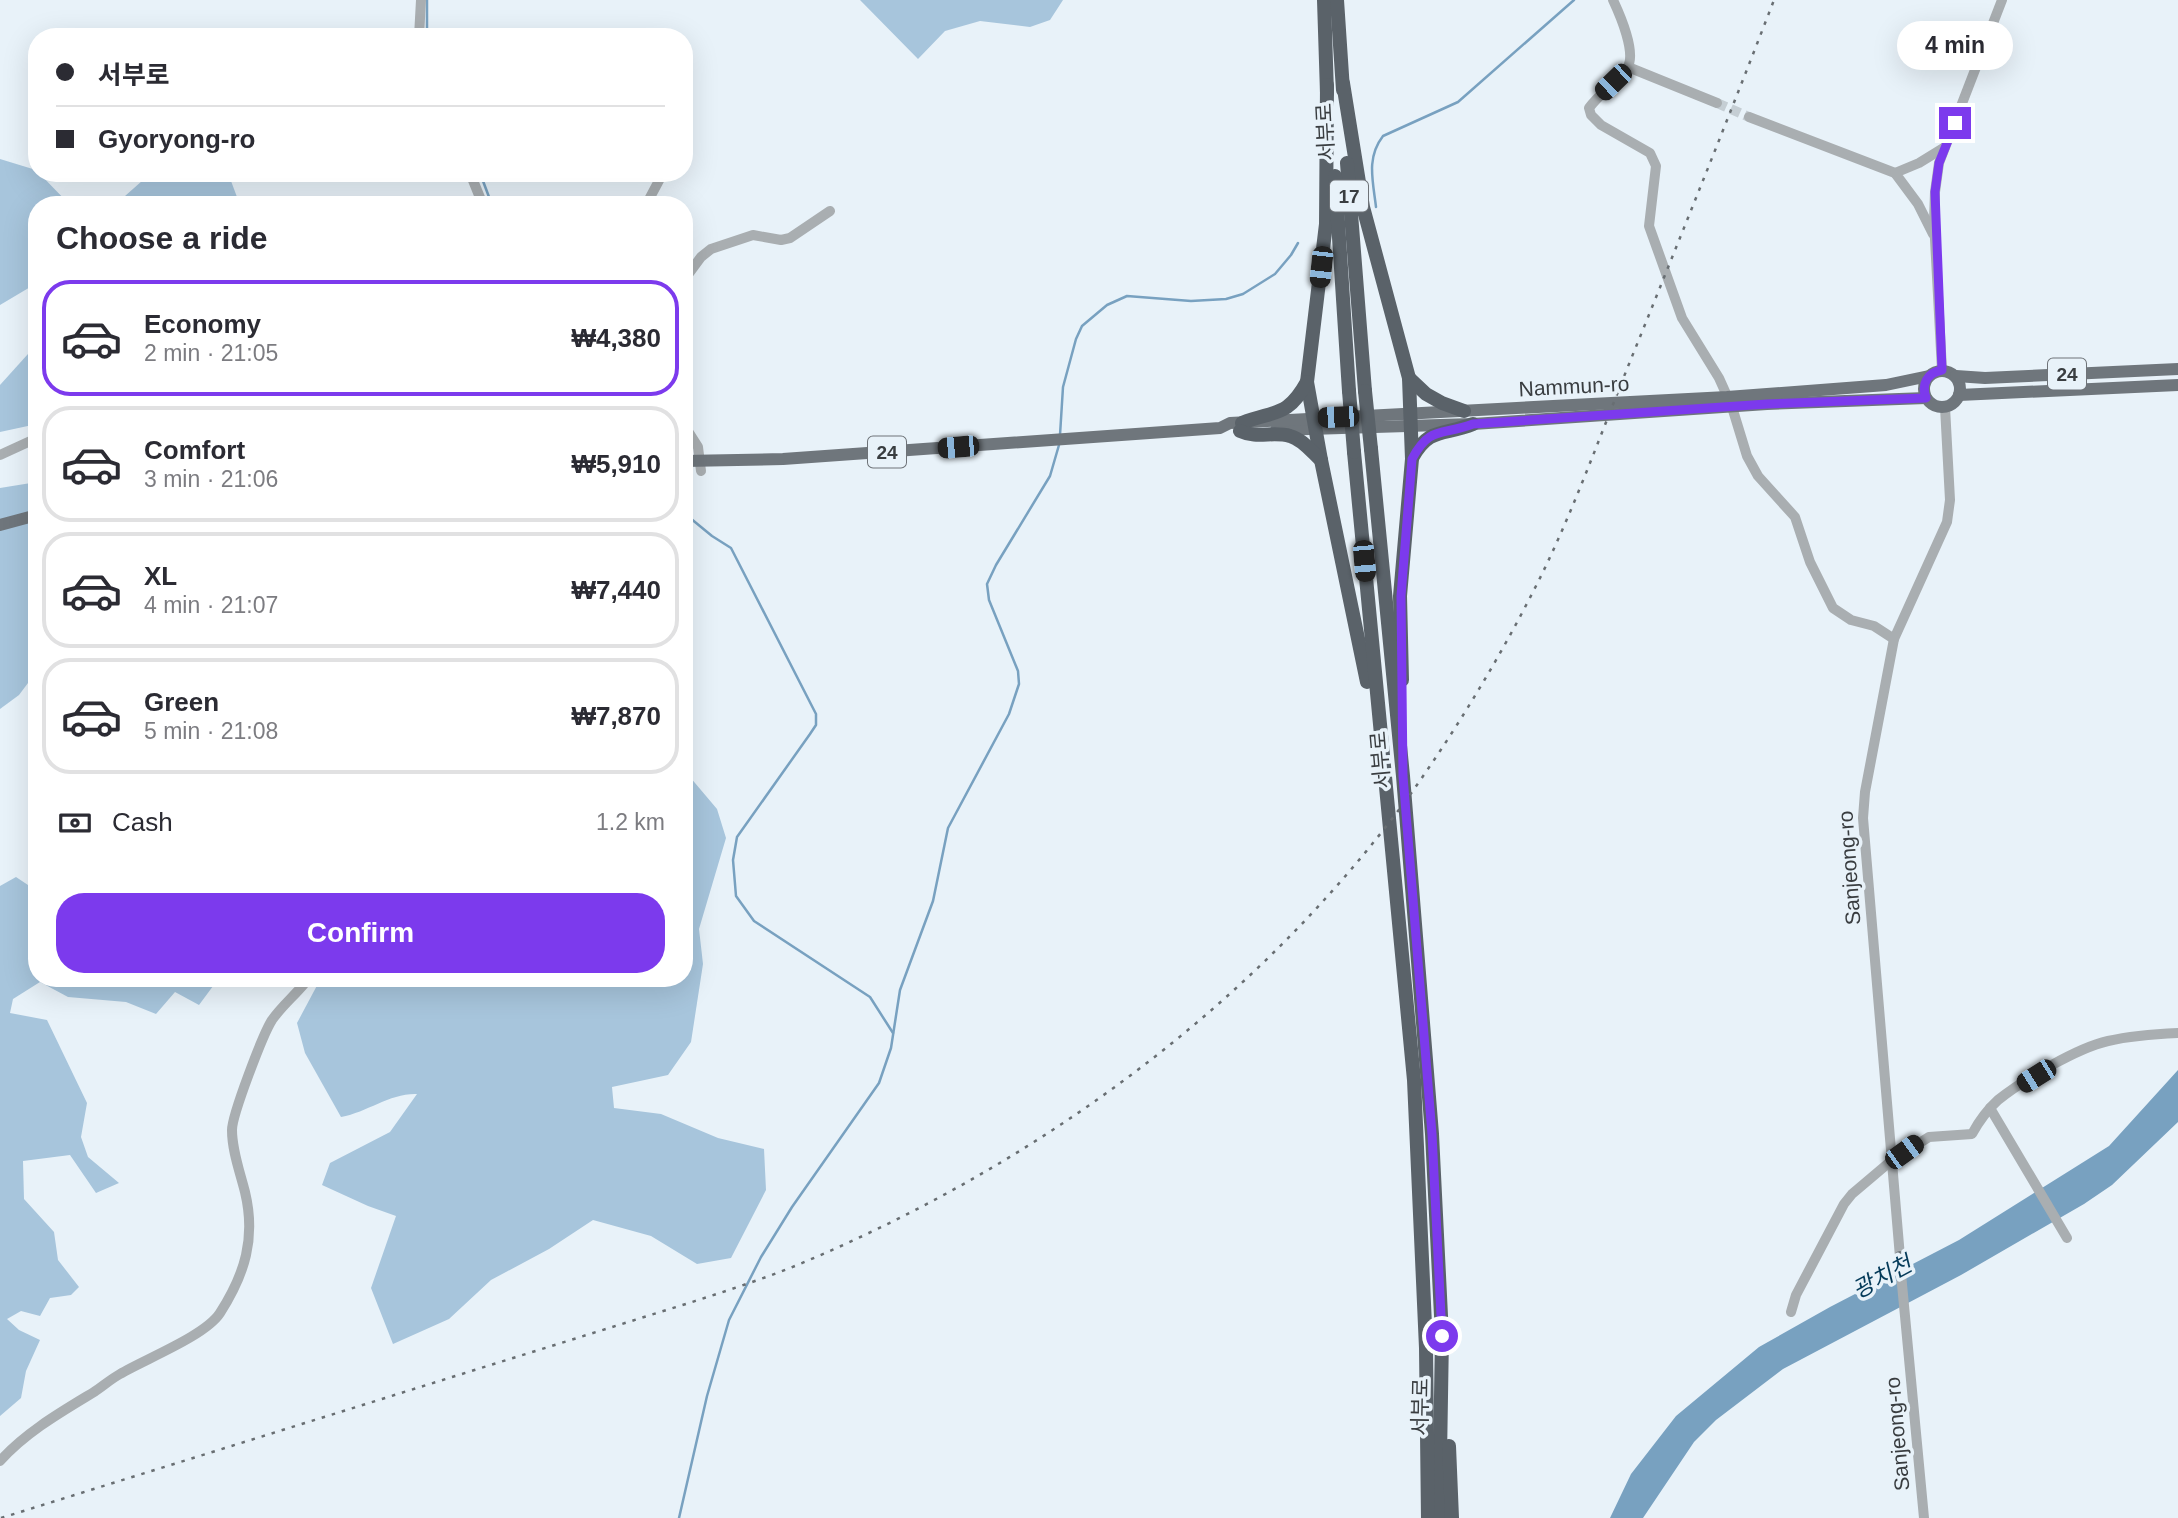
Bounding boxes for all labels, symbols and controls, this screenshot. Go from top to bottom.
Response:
callout: 4 min [1897,22,2013,71]
text: 4 min [1925,32,1985,58]
text: 서부로 [98,60,170,90]
car [1591,60,1636,104]
street label: 서부로 [1312,102,1338,162]
route end [1939,107,1971,139]
text: Gyoryong-ro [98,124,255,154]
road number: 17 [1330,180,1368,212]
text: Choose a ride [56,220,268,256]
car [1309,245,1334,289]
icon: car [60,307,123,370]
text: Economy [144,309,261,339]
text: ₩4,380 [571,323,661,353]
text: 2 min · 21:05 [144,340,278,366]
road number: 24 [2048,358,2086,390]
street label: Nammun-ro [1518,372,1630,400]
car [1317,406,1360,428]
icon: car [60,433,123,496]
text: Comfort [144,435,245,465]
car [937,435,980,459]
road number: 24 [868,436,906,467]
text: ₩5,910 [571,449,661,479]
text: 3 min · 21:06 [144,466,278,492]
car [1352,539,1377,583]
icon: car [60,559,123,622]
text: XL [144,561,177,591]
text: ₩7,440 [571,575,661,605]
text: 4 min · 21:07 [144,592,278,618]
icon: car [60,685,123,748]
text: Green [144,687,219,717]
text: ₩7,870 [571,701,661,731]
text: 5 min · 21:08 [144,718,278,744]
street label: 서부로 [1366,730,1394,790]
icon: cash [56,804,94,842]
text: Cash [112,807,173,837]
text: 1.2 km [596,809,665,835]
street label: Sanjeong-ro [1834,810,1864,926]
button: Confirm [56,893,665,973]
car [2013,1056,2060,1096]
car [1881,1131,1928,1173]
water label: 광치천 [1848,1249,1919,1303]
route start [1426,1320,1458,1352]
street label: Sanjeong-ro [1881,1376,1913,1492]
street label: 서부로 [1408,1378,1432,1436]

